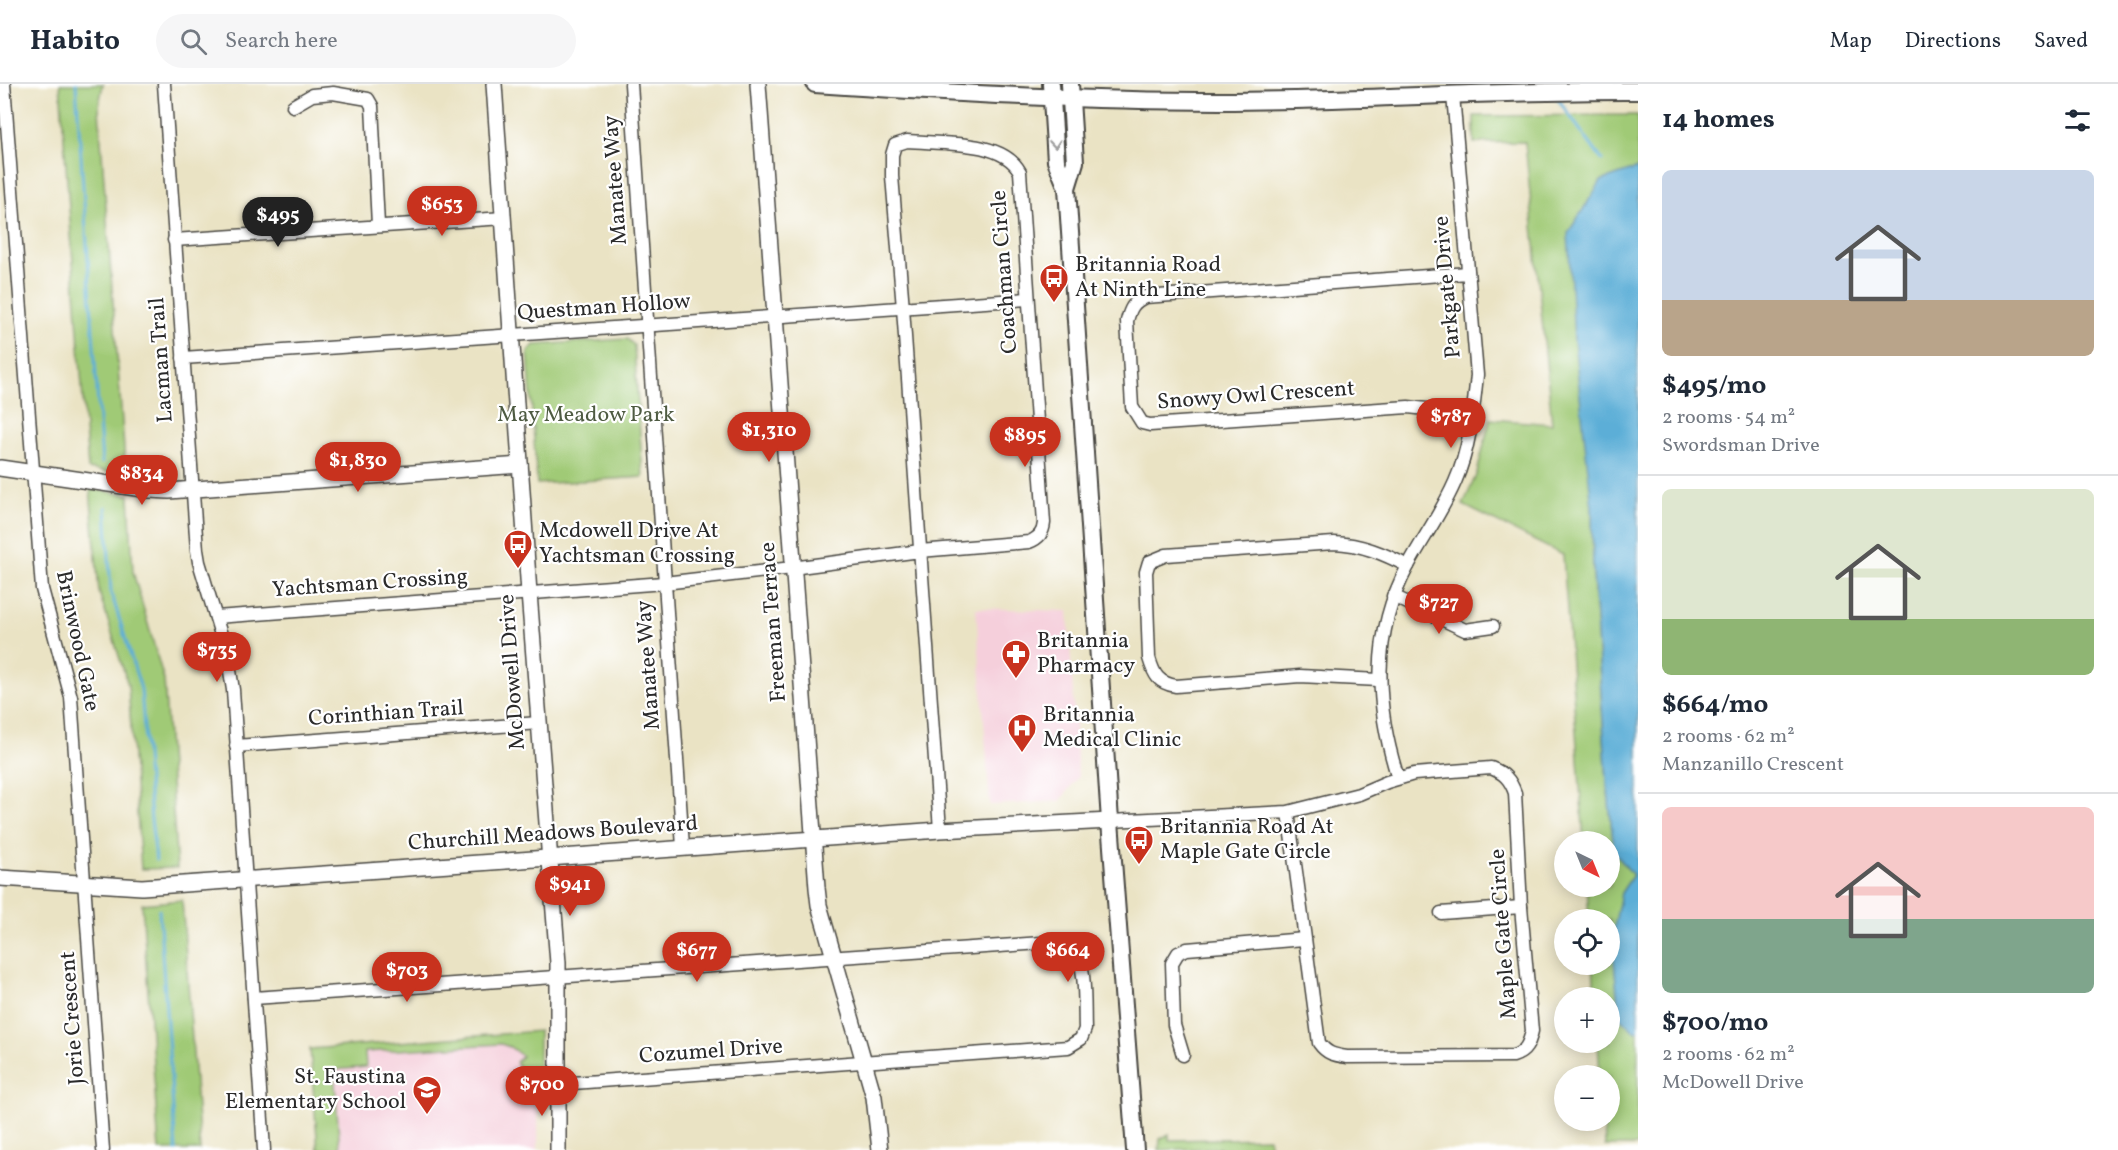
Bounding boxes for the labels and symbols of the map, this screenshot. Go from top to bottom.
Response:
street label: Manatee Way [596,114,636,246]
one-way arrow [1048,140,1061,149]
pin: $653 [406,186,478,237]
street label: Coachman Circle [984,189,1026,355]
pin: $495 [242,197,314,248]
street label: Parkgate Drive [1426,214,1470,360]
place label: Britannia Road At Ninth Line [1075,250,1221,306]
bus stop icon: Britannia Road At Ninth Line [1038,262,1070,304]
street label: Questman Hollow [516,286,692,330]
street label: Lacman Trail [142,296,182,424]
street label: Snowy Owl Crescent [1156,374,1356,418]
pin: $787 [1415,398,1487,449]
park label: May Meadow Park [497,400,675,431]
pin: $1,310 [720,412,818,463]
pin: $895 [989,417,1061,468]
pin: $1,830 [309,442,407,493]
pin: $834 [106,455,178,506]
place label: Mcdowell Drive At Yachtsman Crossing [539,516,735,572]
bus stop icon: Mcdowell Drive At Yachtsman Crossing [502,528,534,570]
street label: Freeman Terrace [753,541,795,703]
street label: Yachtsman Crossing [271,562,469,606]
street label: Brinwood Gate [47,568,107,714]
pin: $727 [1403,584,1475,635]
street label: McDowell Drive [492,593,534,751]
street label: Manatee Way [629,599,669,731]
place label: Britannia Pharmacy [1037,626,1135,682]
pin: $735 [181,632,253,683]
pharmacy icon: Britannia Pharmacy [1000,638,1032,680]
street label: Corinthian Trail [307,693,465,735]
place label: Britannia Medical Clinic [1043,700,1182,756]
hospital icon: Britannia Medical Clinic [1006,712,1038,754]
street label: Churchill Meadows Boulevard [407,808,699,860]
place label: Britannia Road At Maple Gate Circle [1160,812,1334,868]
bus stop icon: Britannia Road At Maple Gate Circle [1123,824,1155,866]
north arrow [1554,831,1620,897]
street label: Maple Gate Circle [1483,848,1525,1020]
pin: $941 [534,866,606,917]
pin: $677 [661,932,733,983]
pin: $664 [1032,932,1104,983]
street label: Jorie Crescent [53,950,93,1086]
pin: $703 [371,952,443,1003]
street label: Cozumel Drive [638,1032,784,1072]
place label: St. Faustina Elementary School [225,1062,406,1118]
pin: $700 [506,1066,578,1117]
school or university icon: St. Faustina Elementary School [411,1074,443,1116]

